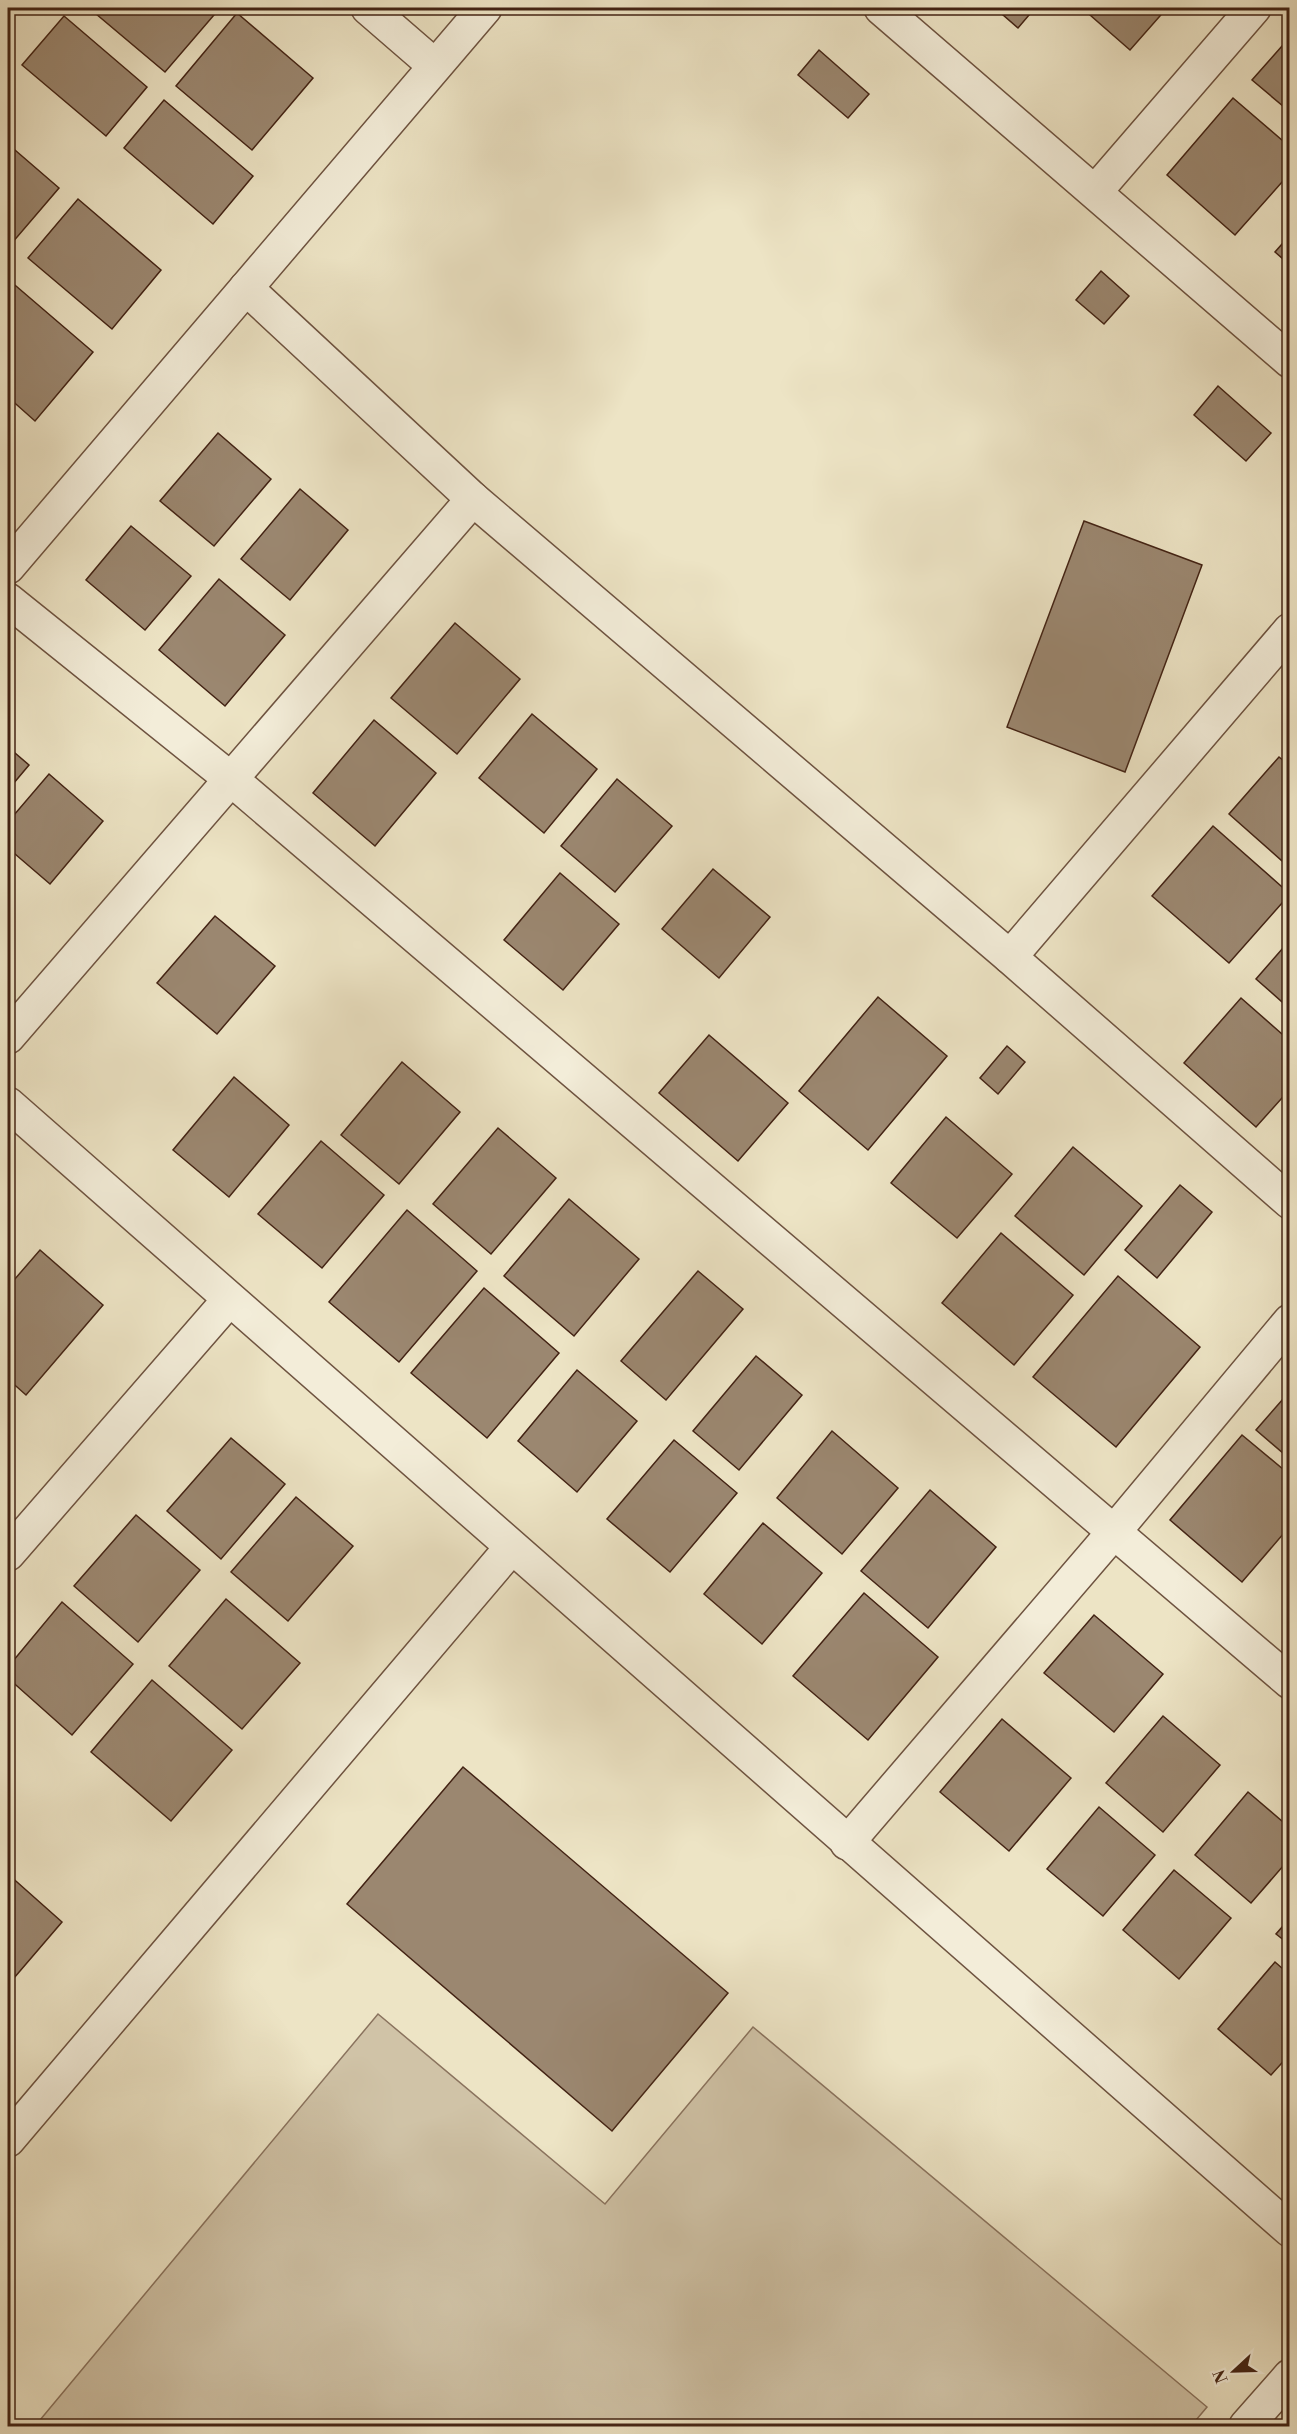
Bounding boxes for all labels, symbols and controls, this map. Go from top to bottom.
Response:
north arrow [1204,2341,1264,2401]
text: N [1209,2366,1233,2386]

